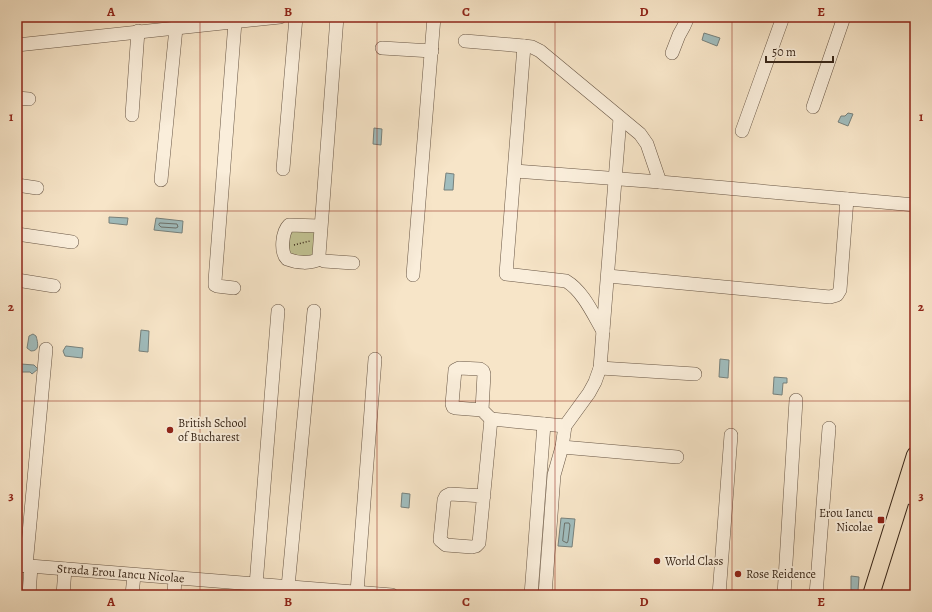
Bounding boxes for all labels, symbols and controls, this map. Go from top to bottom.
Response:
text: A [106,3,116,20]
text: B [284,3,292,20]
text: C [462,3,470,20]
text: D [639,3,649,20]
text: E [817,3,825,20]
scale bar [766,38,833,64]
text: 50 m [772,44,796,60]
text: 1 [9,108,14,125]
text: 1 [919,108,924,125]
text: 2 [8,298,15,315]
text: 2 [918,298,925,315]
place label: British School of Bucharest [178,415,247,445]
marker: British School of Bucharest [165,425,175,435]
text: 3 [8,487,14,504]
text: 3 [918,487,924,504]
place label: Erou Iancu Nicolae [819,505,873,535]
marker: Erou Iancu Nicolae [876,515,886,525]
place label: World Class [664,553,723,569]
marker: World Class [652,556,662,566]
street label: Strada Erou Iancu Nicolae [56,560,185,586]
place label: Rose Reidence [746,566,816,582]
marker: Rose Reidence [733,569,743,579]
text: A [106,593,116,610]
text: B [284,593,292,610]
text: C [462,593,470,610]
text: D [639,593,649,610]
text: E [817,593,825,610]

